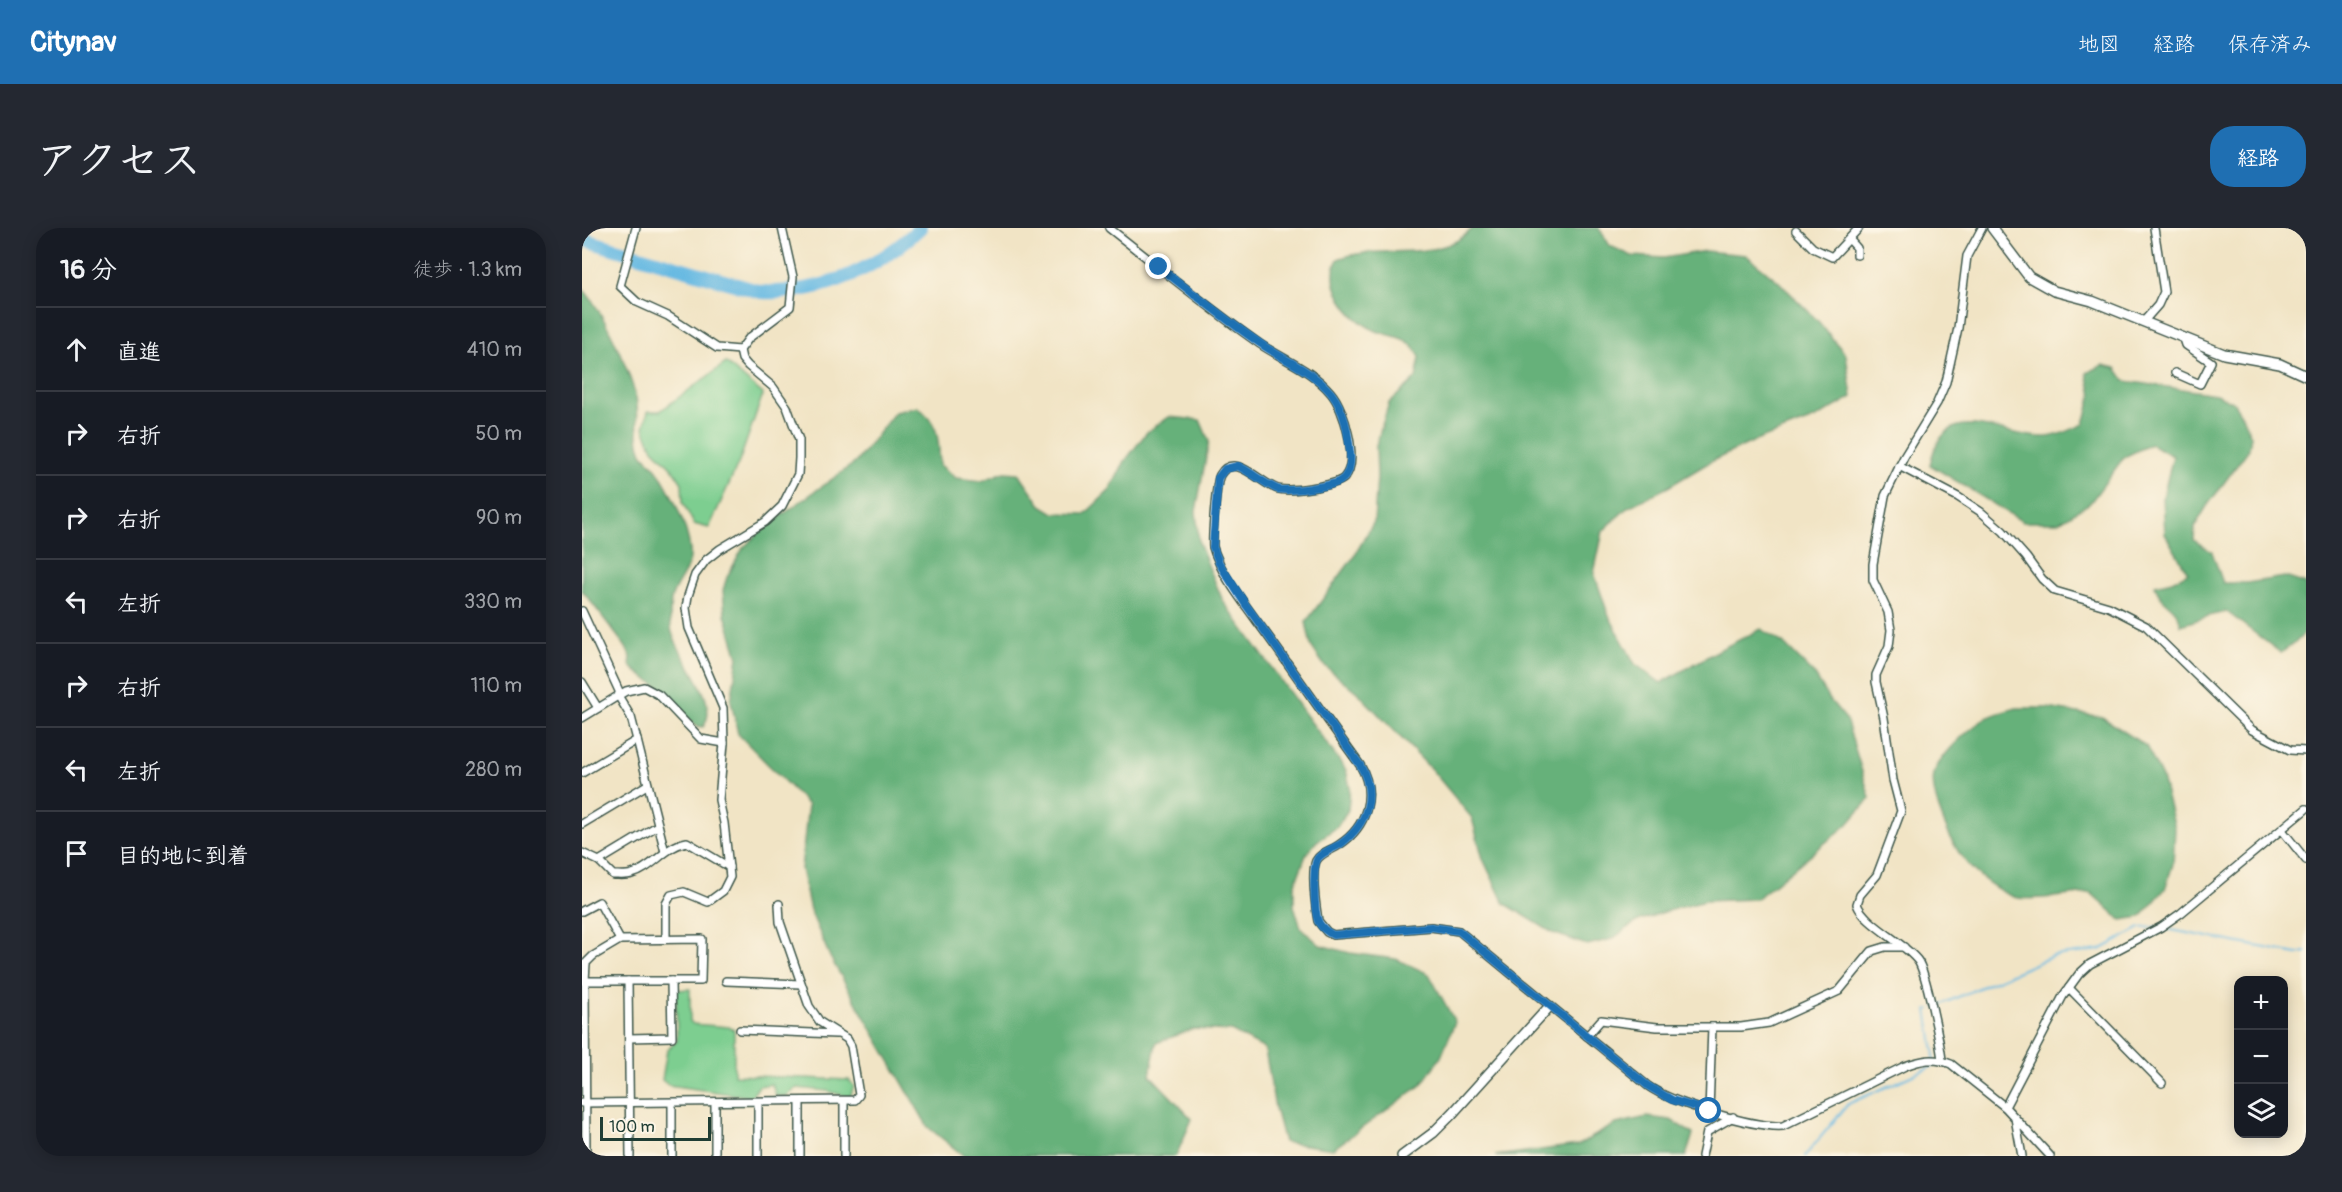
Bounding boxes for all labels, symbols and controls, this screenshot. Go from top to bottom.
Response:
text: Citynav [30,25,117,60]
text: 地図 [2078,31,2120,58]
text: 経路 [2153,31,2195,58]
text: 保存済み [2228,31,2312,58]
button: 経路 [2210,126,2306,187]
text: アクセス [36,135,201,187]
route end [1145,253,1171,279]
text: 16 分 [60,254,117,286]
text: 徒歩 · 1.3 km [413,257,522,282]
icon: ahead [60,333,93,366]
text: 410 m [467,337,522,362]
text: 直進 [117,338,161,366]
icon: right [60,417,93,450]
text: 50 m [475,421,522,446]
text: 右折 [117,422,161,450]
icon: right [60,501,93,534]
text: 90 m [476,505,522,530]
text: 右折 [117,506,161,534]
icon: left [60,585,93,618]
text: 330 m [464,589,522,614]
text: 左折 [117,590,161,618]
icon: right [60,669,93,702]
text: 110 m [471,673,522,698]
text: 右折 [117,674,161,702]
icon: left [60,753,93,786]
text: 280 m [465,757,522,782]
text: 左折 [117,758,161,786]
icon: arrive [60,837,93,870]
text: 目的地に到着 [117,842,249,870]
map controls [2234,976,2288,1138]
button: + [2234,976,2288,1030]
button: − [2234,1030,2288,1084]
button: layers [2234,1084,2288,1138]
route start [1695,1097,1721,1123]
scale bar [600,1114,711,1142]
text: 100 m [609,1117,655,1137]

